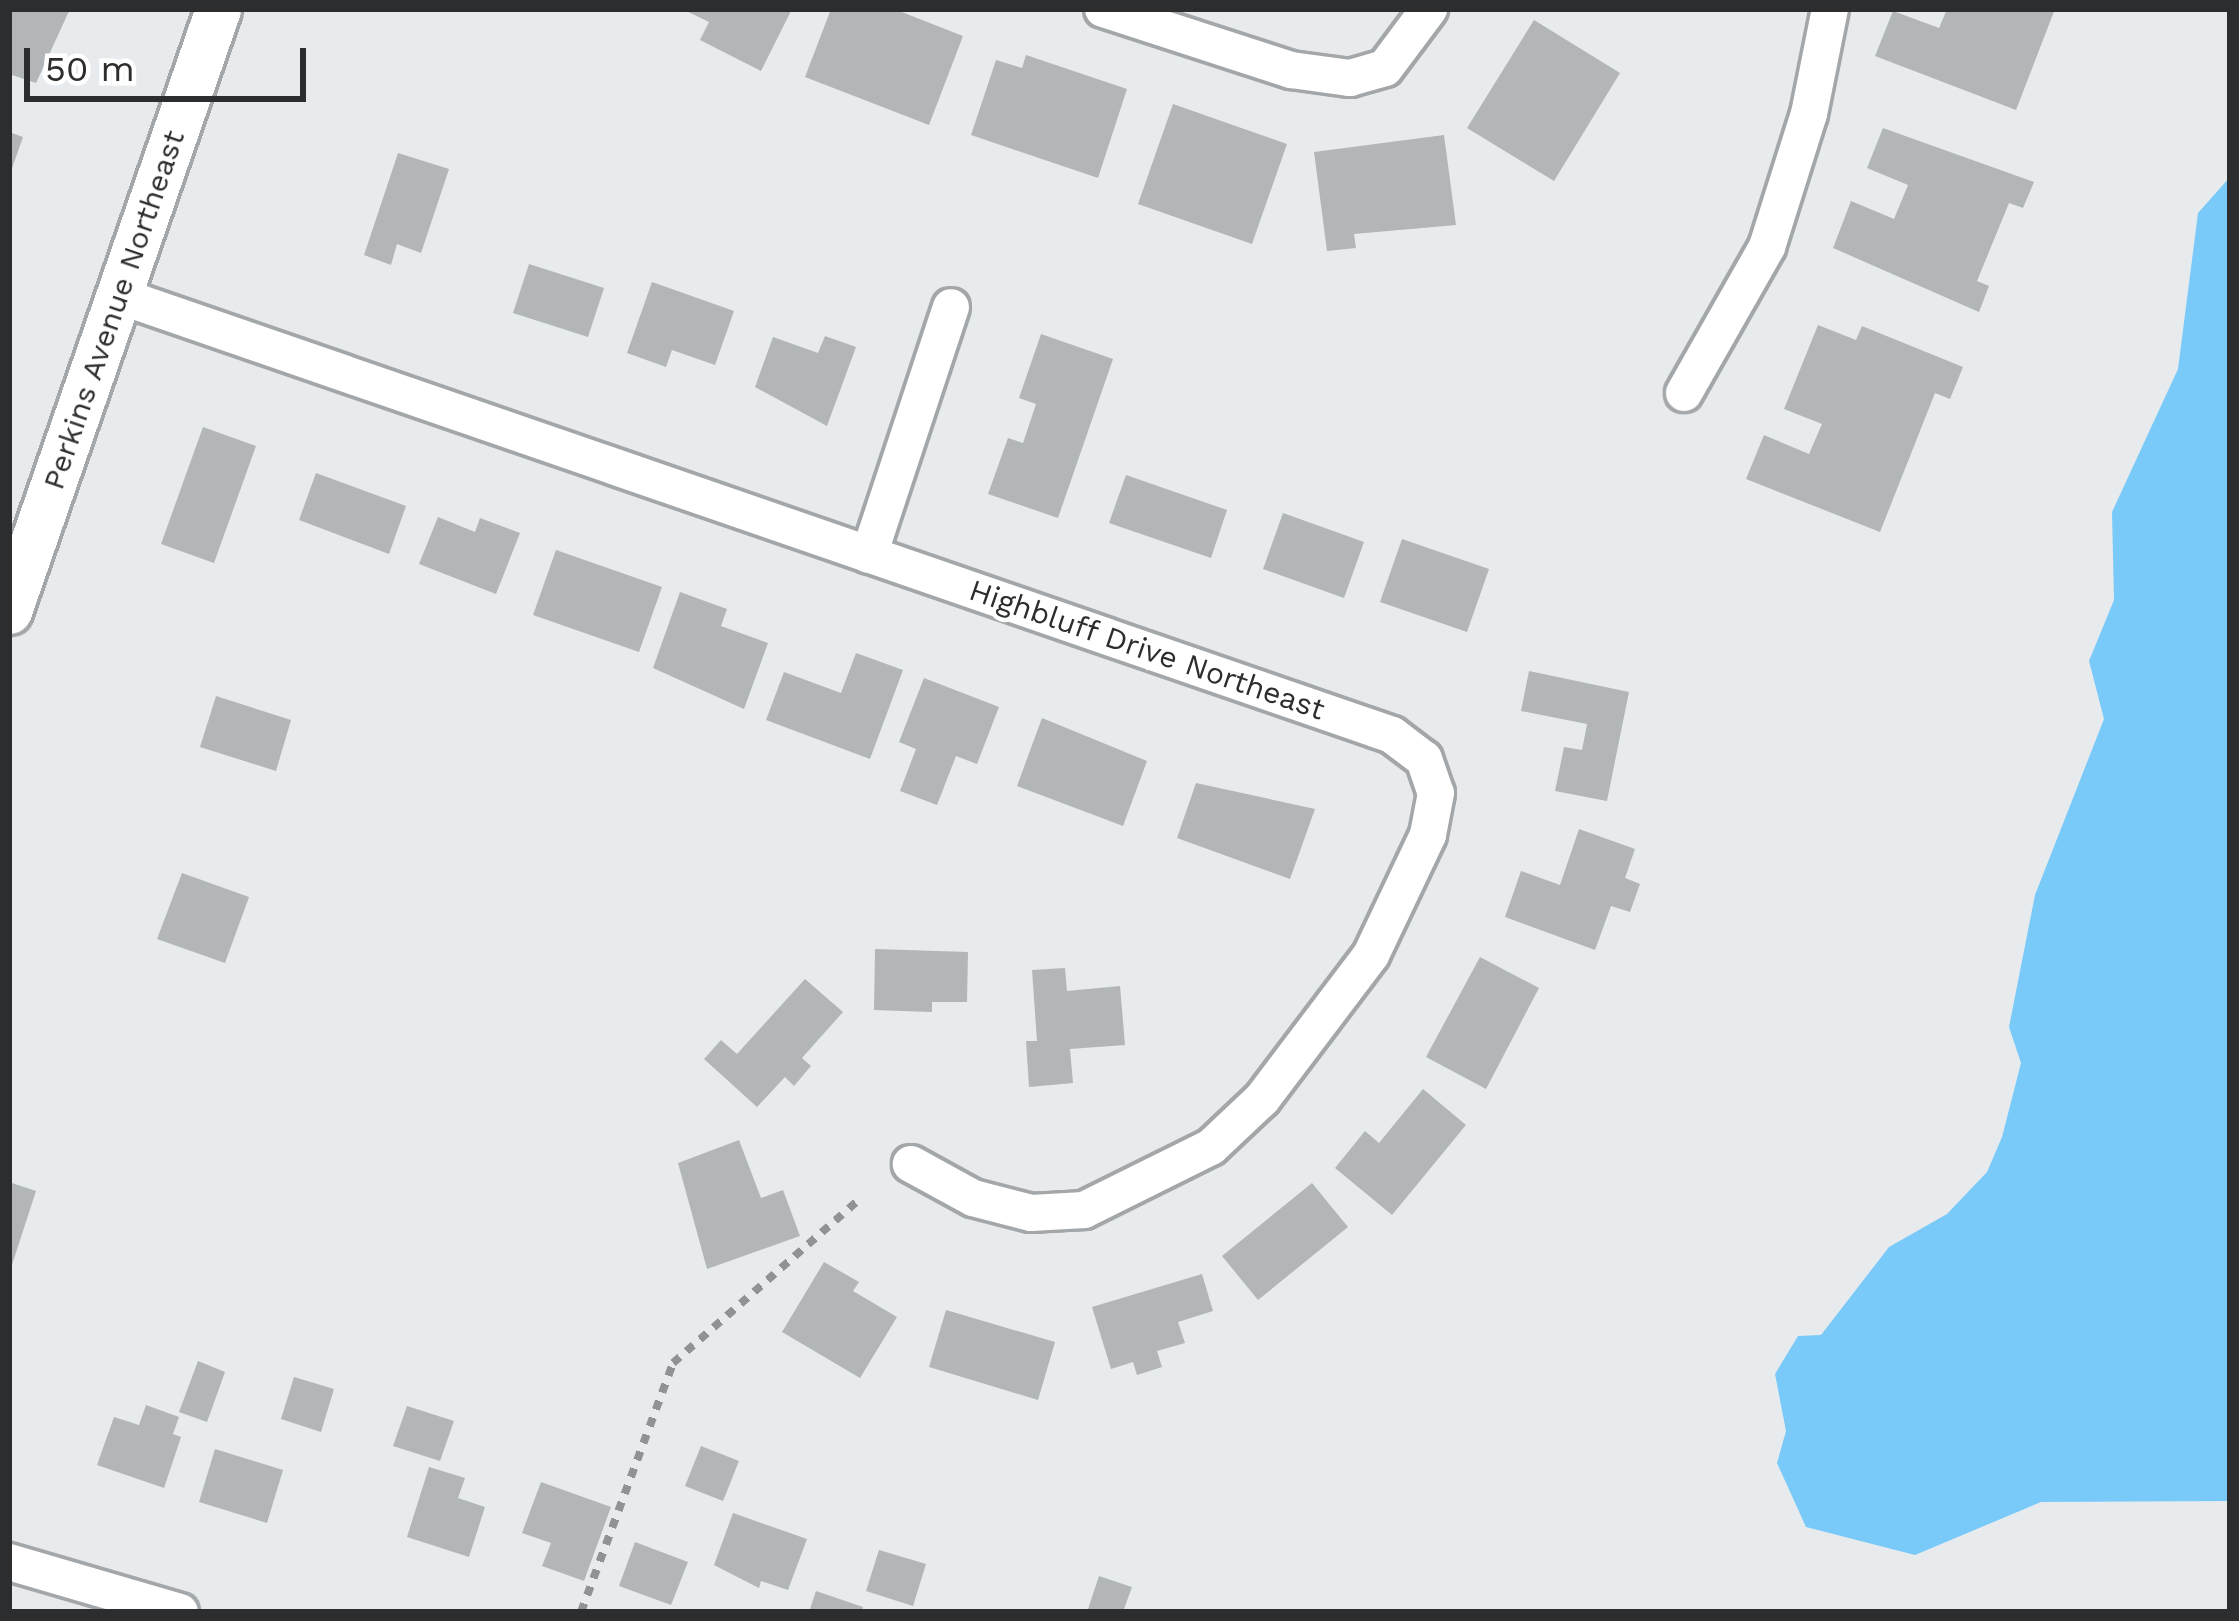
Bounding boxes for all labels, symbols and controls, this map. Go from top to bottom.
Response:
scale bar [30,24,312,98]
text: 50 m [45,48,135,90]
street label: Perkins Avenue Northeast [35,125,193,495]
street label: Highbluff Drive Northeast [964,572,1330,728]

